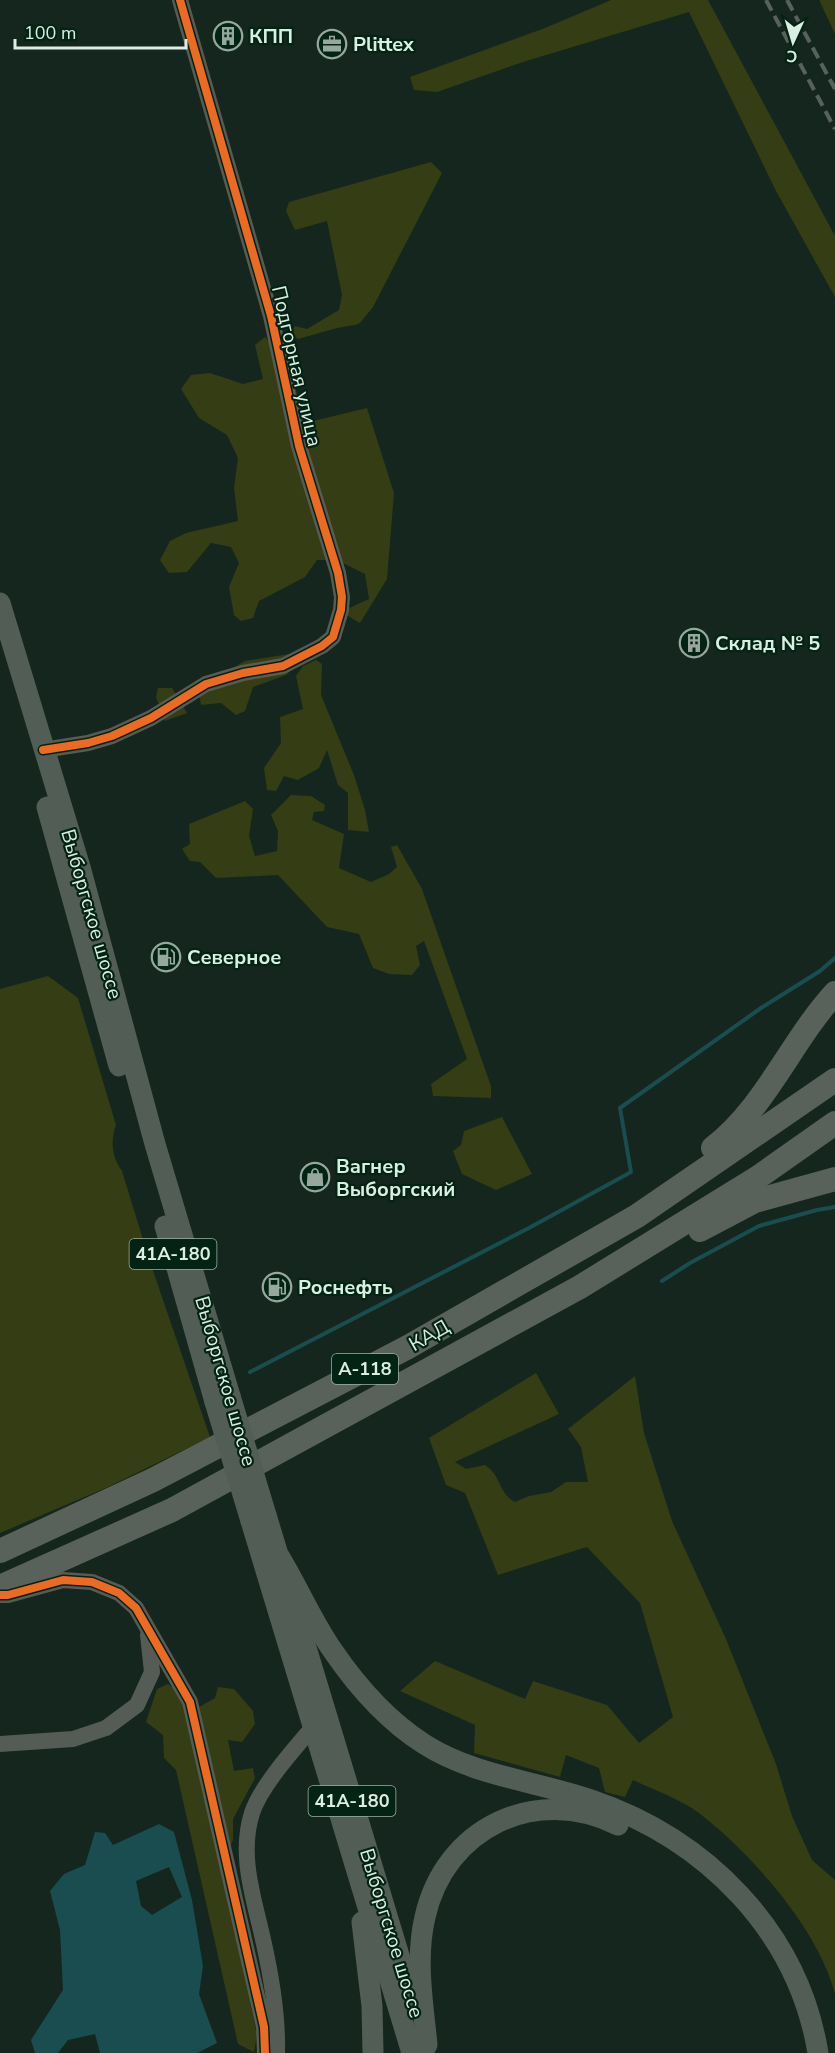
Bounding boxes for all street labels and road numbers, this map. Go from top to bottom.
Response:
street label: Подгорная улица [265,283,328,449]
street label: Выборгское шоссе [54,826,129,1002]
road number: 41А-180 [130,1239,216,1269]
street label: Выборгское шоссе [188,1293,263,1469]
street label: КАД [404,1313,455,1358]
road number: А-118 [332,1354,398,1384]
road number: 41А-180 [308,1786,395,1816]
street label: Выборгское шоссе [353,1845,430,2021]

